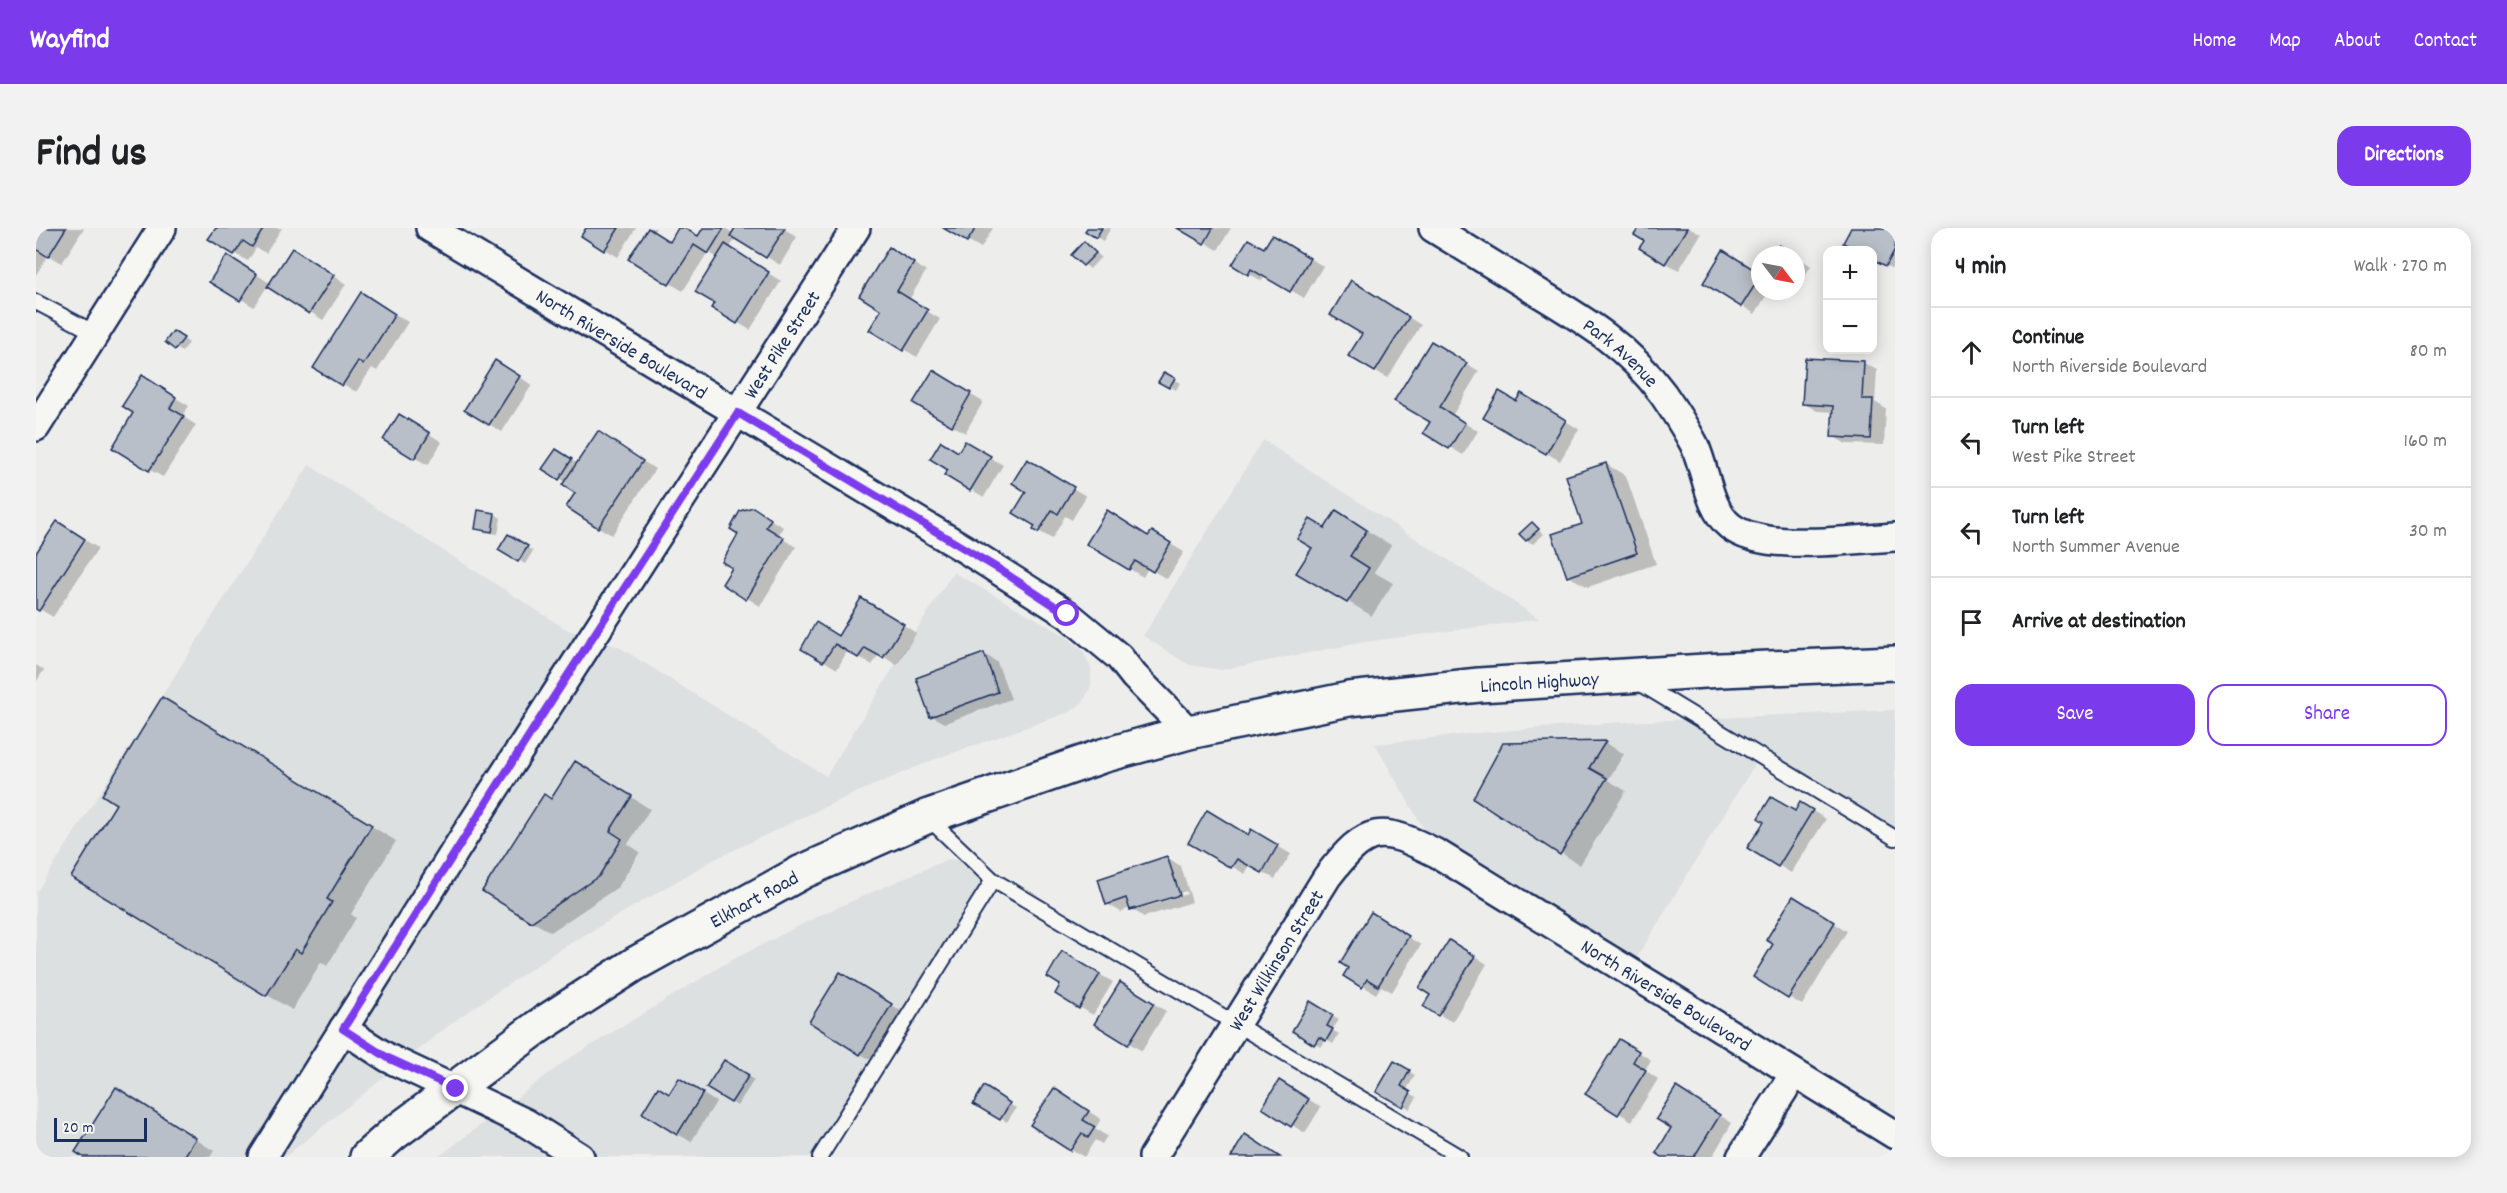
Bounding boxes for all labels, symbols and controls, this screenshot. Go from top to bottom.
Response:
text: Wayfind [30,22,110,62]
text: Home [2192,27,2236,57]
text: Map [2269,27,2301,57]
text: About [2334,27,2381,57]
text: Contact [2414,27,2477,57]
text: Find us [36,126,147,186]
button: Directions [2337,126,2471,186]
north arrow [1751,246,1805,300]
map controls [1823,246,1877,354]
button: + [1823,246,1877,300]
text: 4 min [1955,249,2006,286]
text: Walk · 270 m [2354,253,2447,281]
street label: North Riverside Boulevard [530,284,711,408]
street label: West Pike Street [738,286,829,405]
button: − [1823,300,1877,354]
street label: Park Avenue [1576,313,1664,395]
text: Continue [2012,323,2084,354]
icon: ahead [1955,336,1988,369]
text: 80 m [2410,338,2447,366]
text: North Riverside Boulevard [2012,354,2207,382]
text: Turn left [2012,413,2084,444]
icon: left [1955,426,1988,459]
text: 160 m [2404,428,2447,456]
text: West Pike Street [2012,444,2136,472]
text: Turn left [2012,503,2084,534]
icon: left [1955,516,1988,549]
text: 30 m [2409,518,2447,546]
text: North Summer Avenue [2012,534,2180,562]
route start [1053,600,1079,626]
icon: arrive [1955,606,1988,639]
text: Arrive at destination [2012,607,2186,638]
street label: Lincoln Highway [1479,667,1601,702]
button: Save [1955,684,2195,746]
button: Share [2207,684,2447,746]
street label: Elkhart Road [706,866,804,937]
street label: West Wilkinson Street [1223,886,1333,1038]
street label: North Riverside Boulevard [1575,934,1756,1060]
route end [442,1075,468,1101]
scale bar [54,1115,147,1142]
text: 20 m [63,1117,93,1140]

